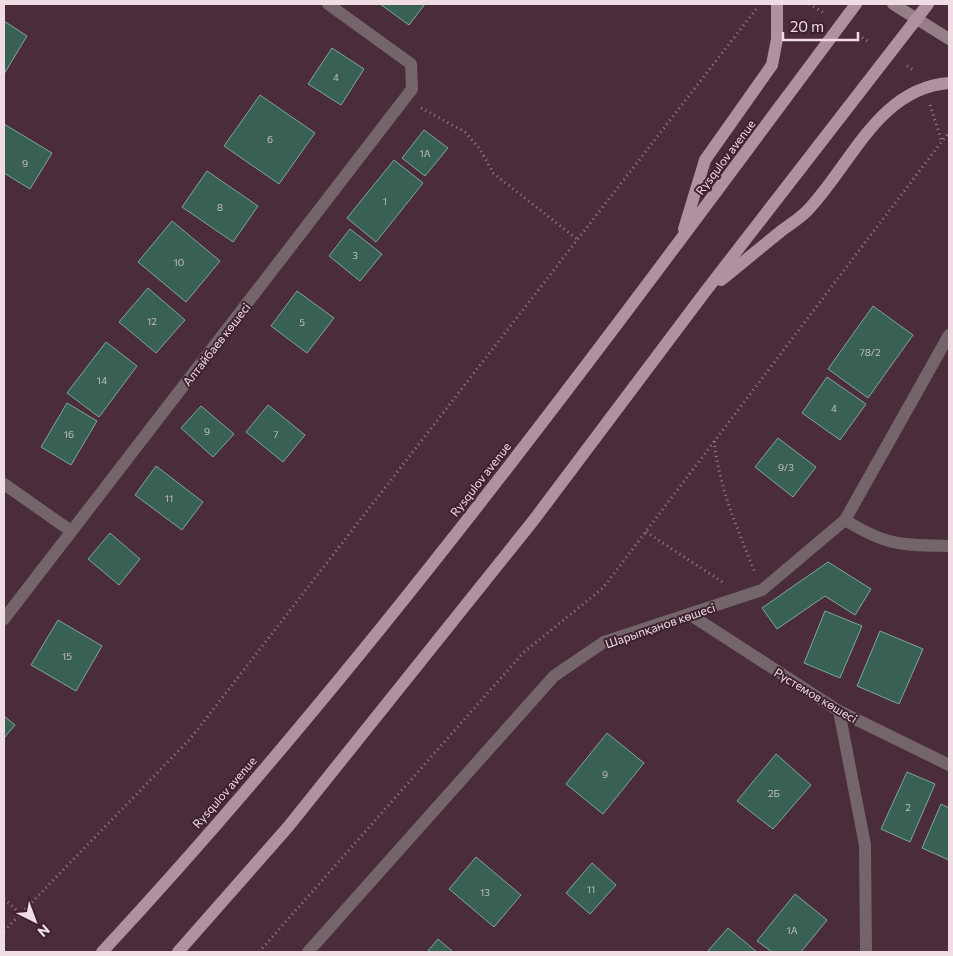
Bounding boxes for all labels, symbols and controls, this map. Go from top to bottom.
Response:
scale bar [783,10,858,42]
text: 20 m [790,17,824,35]
house number: 4 [333,71,339,83]
street label: Rysqulov avenue [692,117,758,197]
house number: 6 [267,133,273,145]
house number: 1А [419,147,431,159]
house number: 9 [22,157,28,169]
house number: 1 [383,195,387,207]
house number: 8 [217,201,223,213]
house number: 3 [352,249,358,261]
house number: 10 [174,256,184,268]
street label: Алтайбаев көшесі [179,300,253,388]
house number: 12 [147,315,157,327]
house number: 5 [299,316,305,328]
house number: 78/2 [859,346,881,358]
house number: 14 [97,374,107,386]
house number: 4 [831,402,837,414]
house number: 9 [204,425,210,437]
house number: 16 [64,428,74,440]
house number: 7 [273,428,279,440]
street label: Rysqulov avenue [447,439,513,519]
house number: 9/3 [778,461,794,473]
house number: 11 [165,492,173,504]
street label: Шарыпқанов көшесі [603,600,717,650]
house number: 15 [62,650,72,662]
street label: Рүстемов көшесі [772,665,860,725]
street label: Rysqulov avenue [189,753,259,831]
house number: 9 [602,768,608,780]
house number: 2Б [768,787,780,799]
house number: 2 [905,801,911,813]
house number: 11 [587,883,595,895]
house number: 13 [480,886,490,898]
north arrow [10,896,60,946]
text: N [34,921,54,941]
house number: 1А [786,924,798,936]

